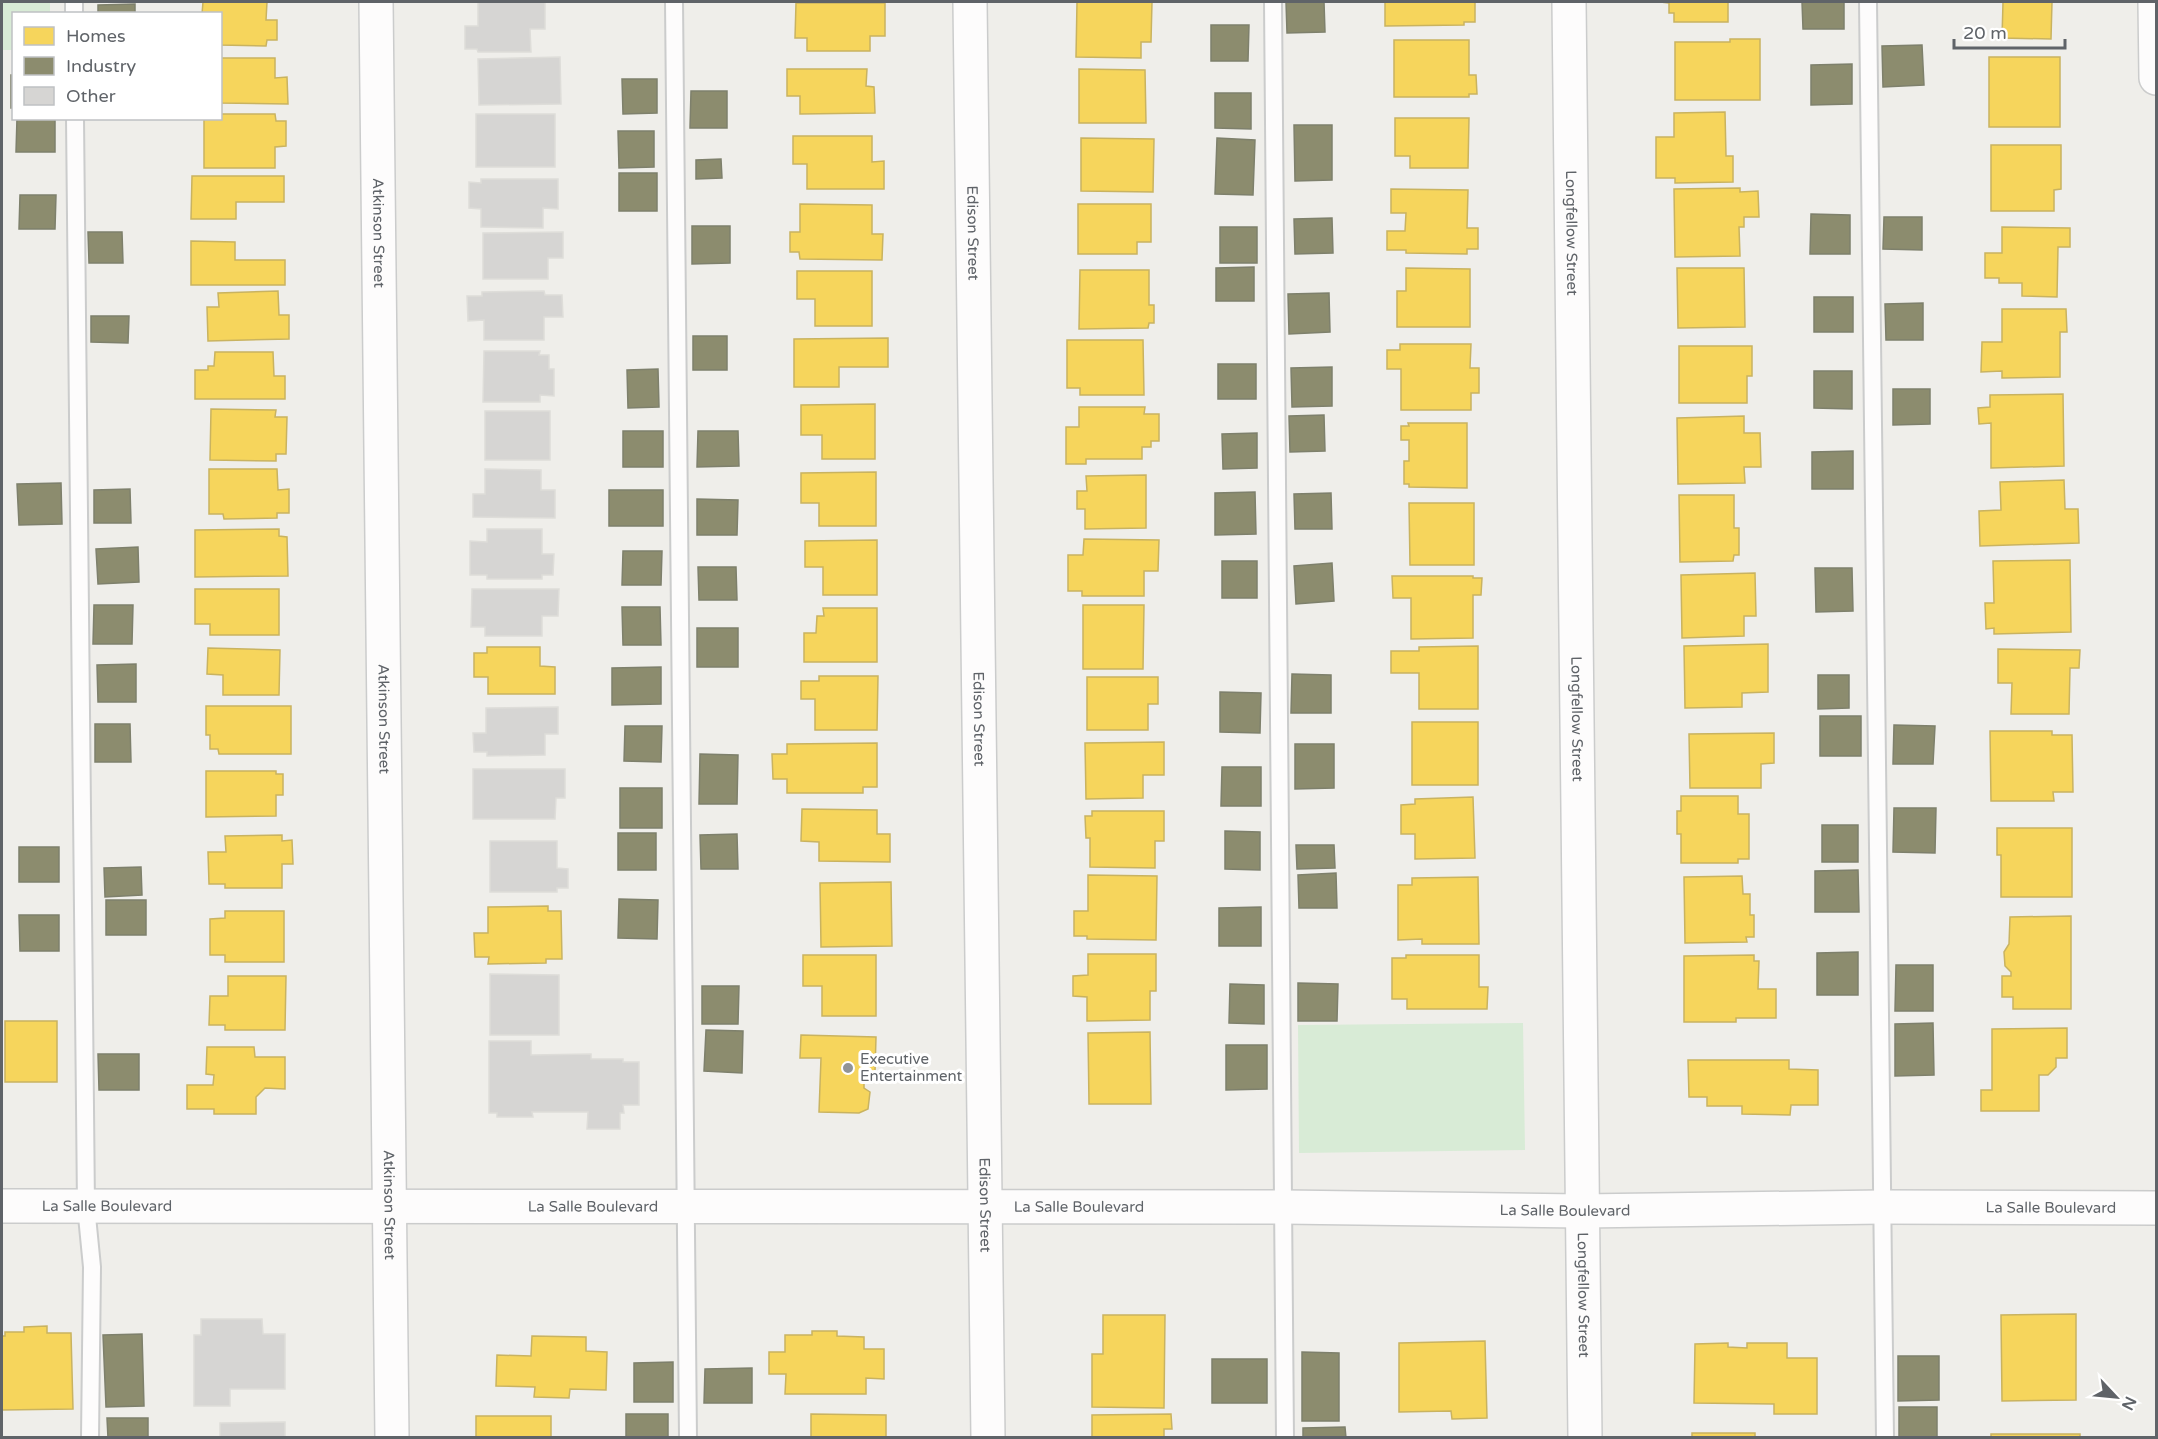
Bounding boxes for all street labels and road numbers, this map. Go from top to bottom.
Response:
street label: Longfellow Street [1562,170,1581,296]
street label: Atkinson Street [369,178,388,288]
street label: Edison Street [963,185,982,281]
street label: Longfellow Street [1567,656,1587,782]
street label: Atkinson Street [374,664,394,774]
street label: Edison Street [969,671,989,767]
street label: Atkinson Street [380,1150,399,1260]
street label: Edison Street [975,1157,995,1253]
street label: La Salle Boulevard [42,1197,172,1215]
street label: La Salle Boulevard [528,1197,658,1216]
street label: La Salle Boulevard [1014,1198,1144,1216]
street label: La Salle Boulevard [1986,1198,2116,1217]
street label: La Salle Boulevard [1500,1201,1630,1220]
street label: Longfellow Street [1574,1232,1593,1358]

